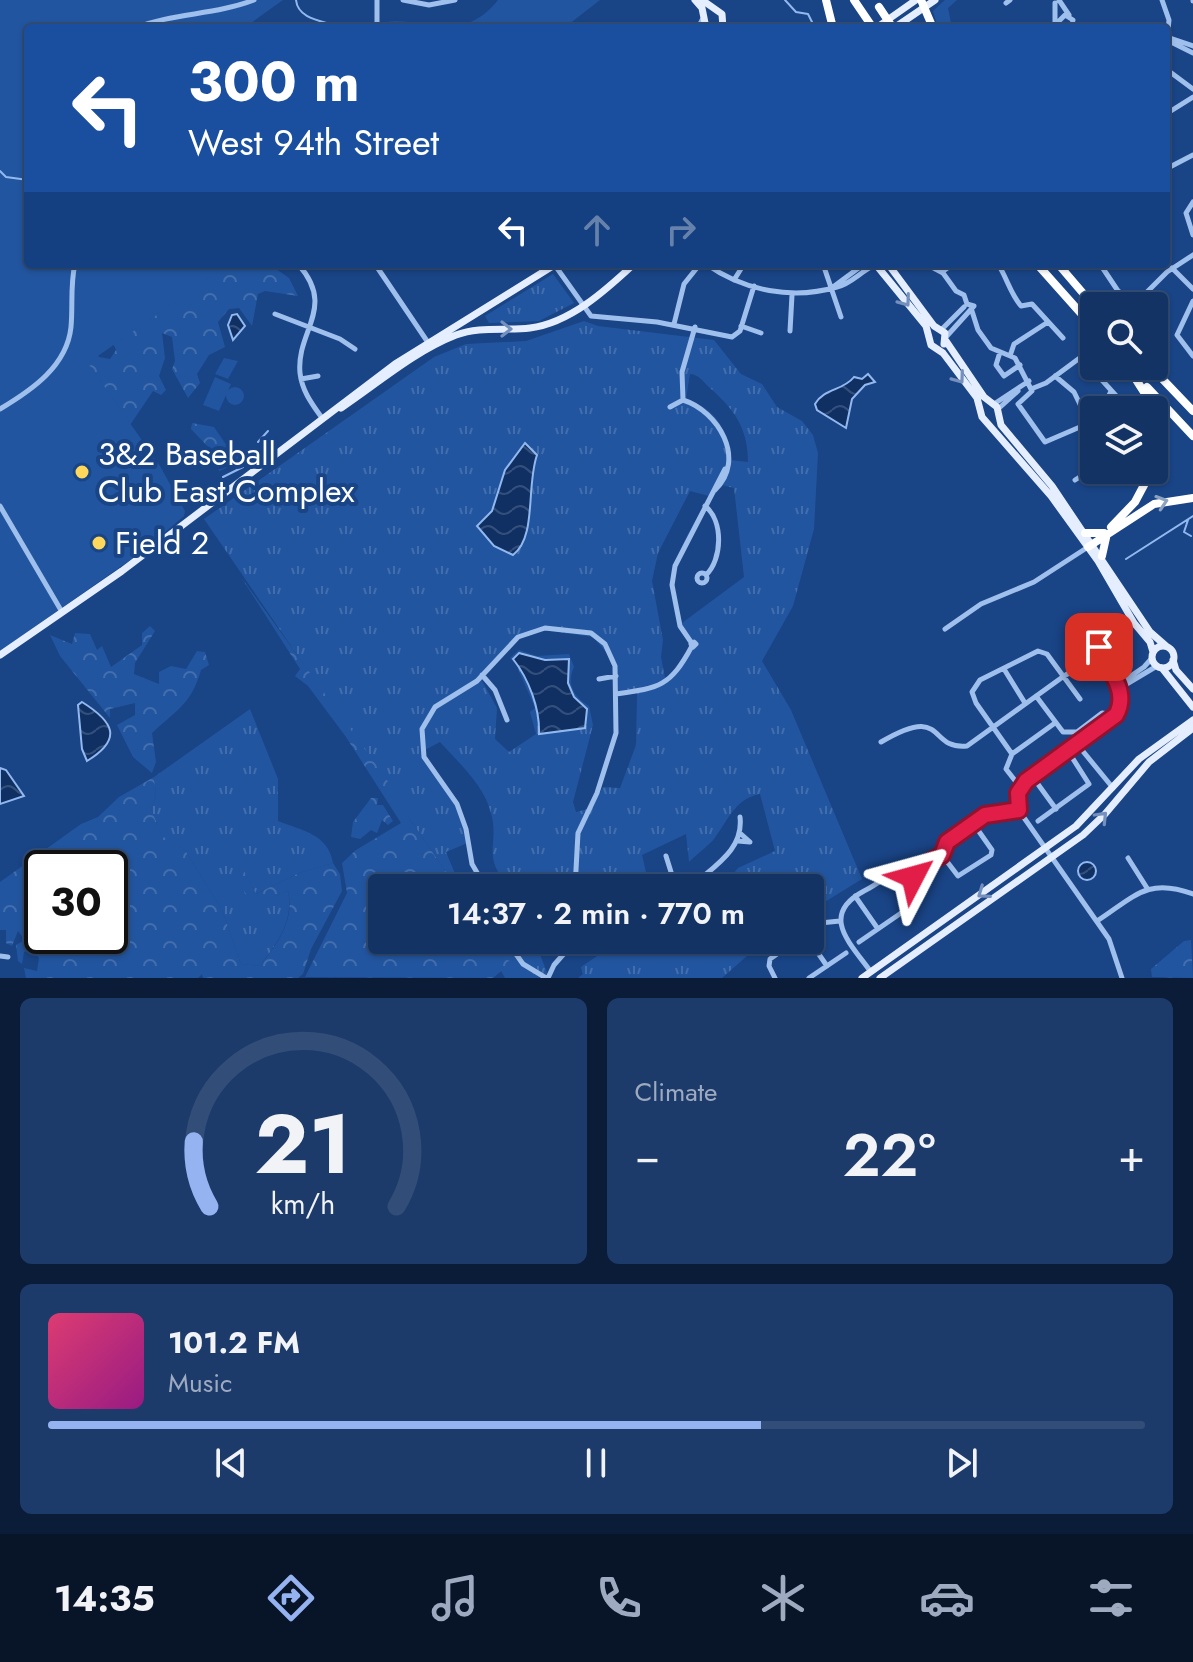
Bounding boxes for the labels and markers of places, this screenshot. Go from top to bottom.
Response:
place label: 3&2 Baseball Club East Complex [98,431,355,514]
marker: 3&2 Baseball Club East Complex [73,463,91,481]
place label: Field 2 [115,520,209,566]
marker: Field 2 [90,534,108,552]
pin [1065,613,1133,681]

